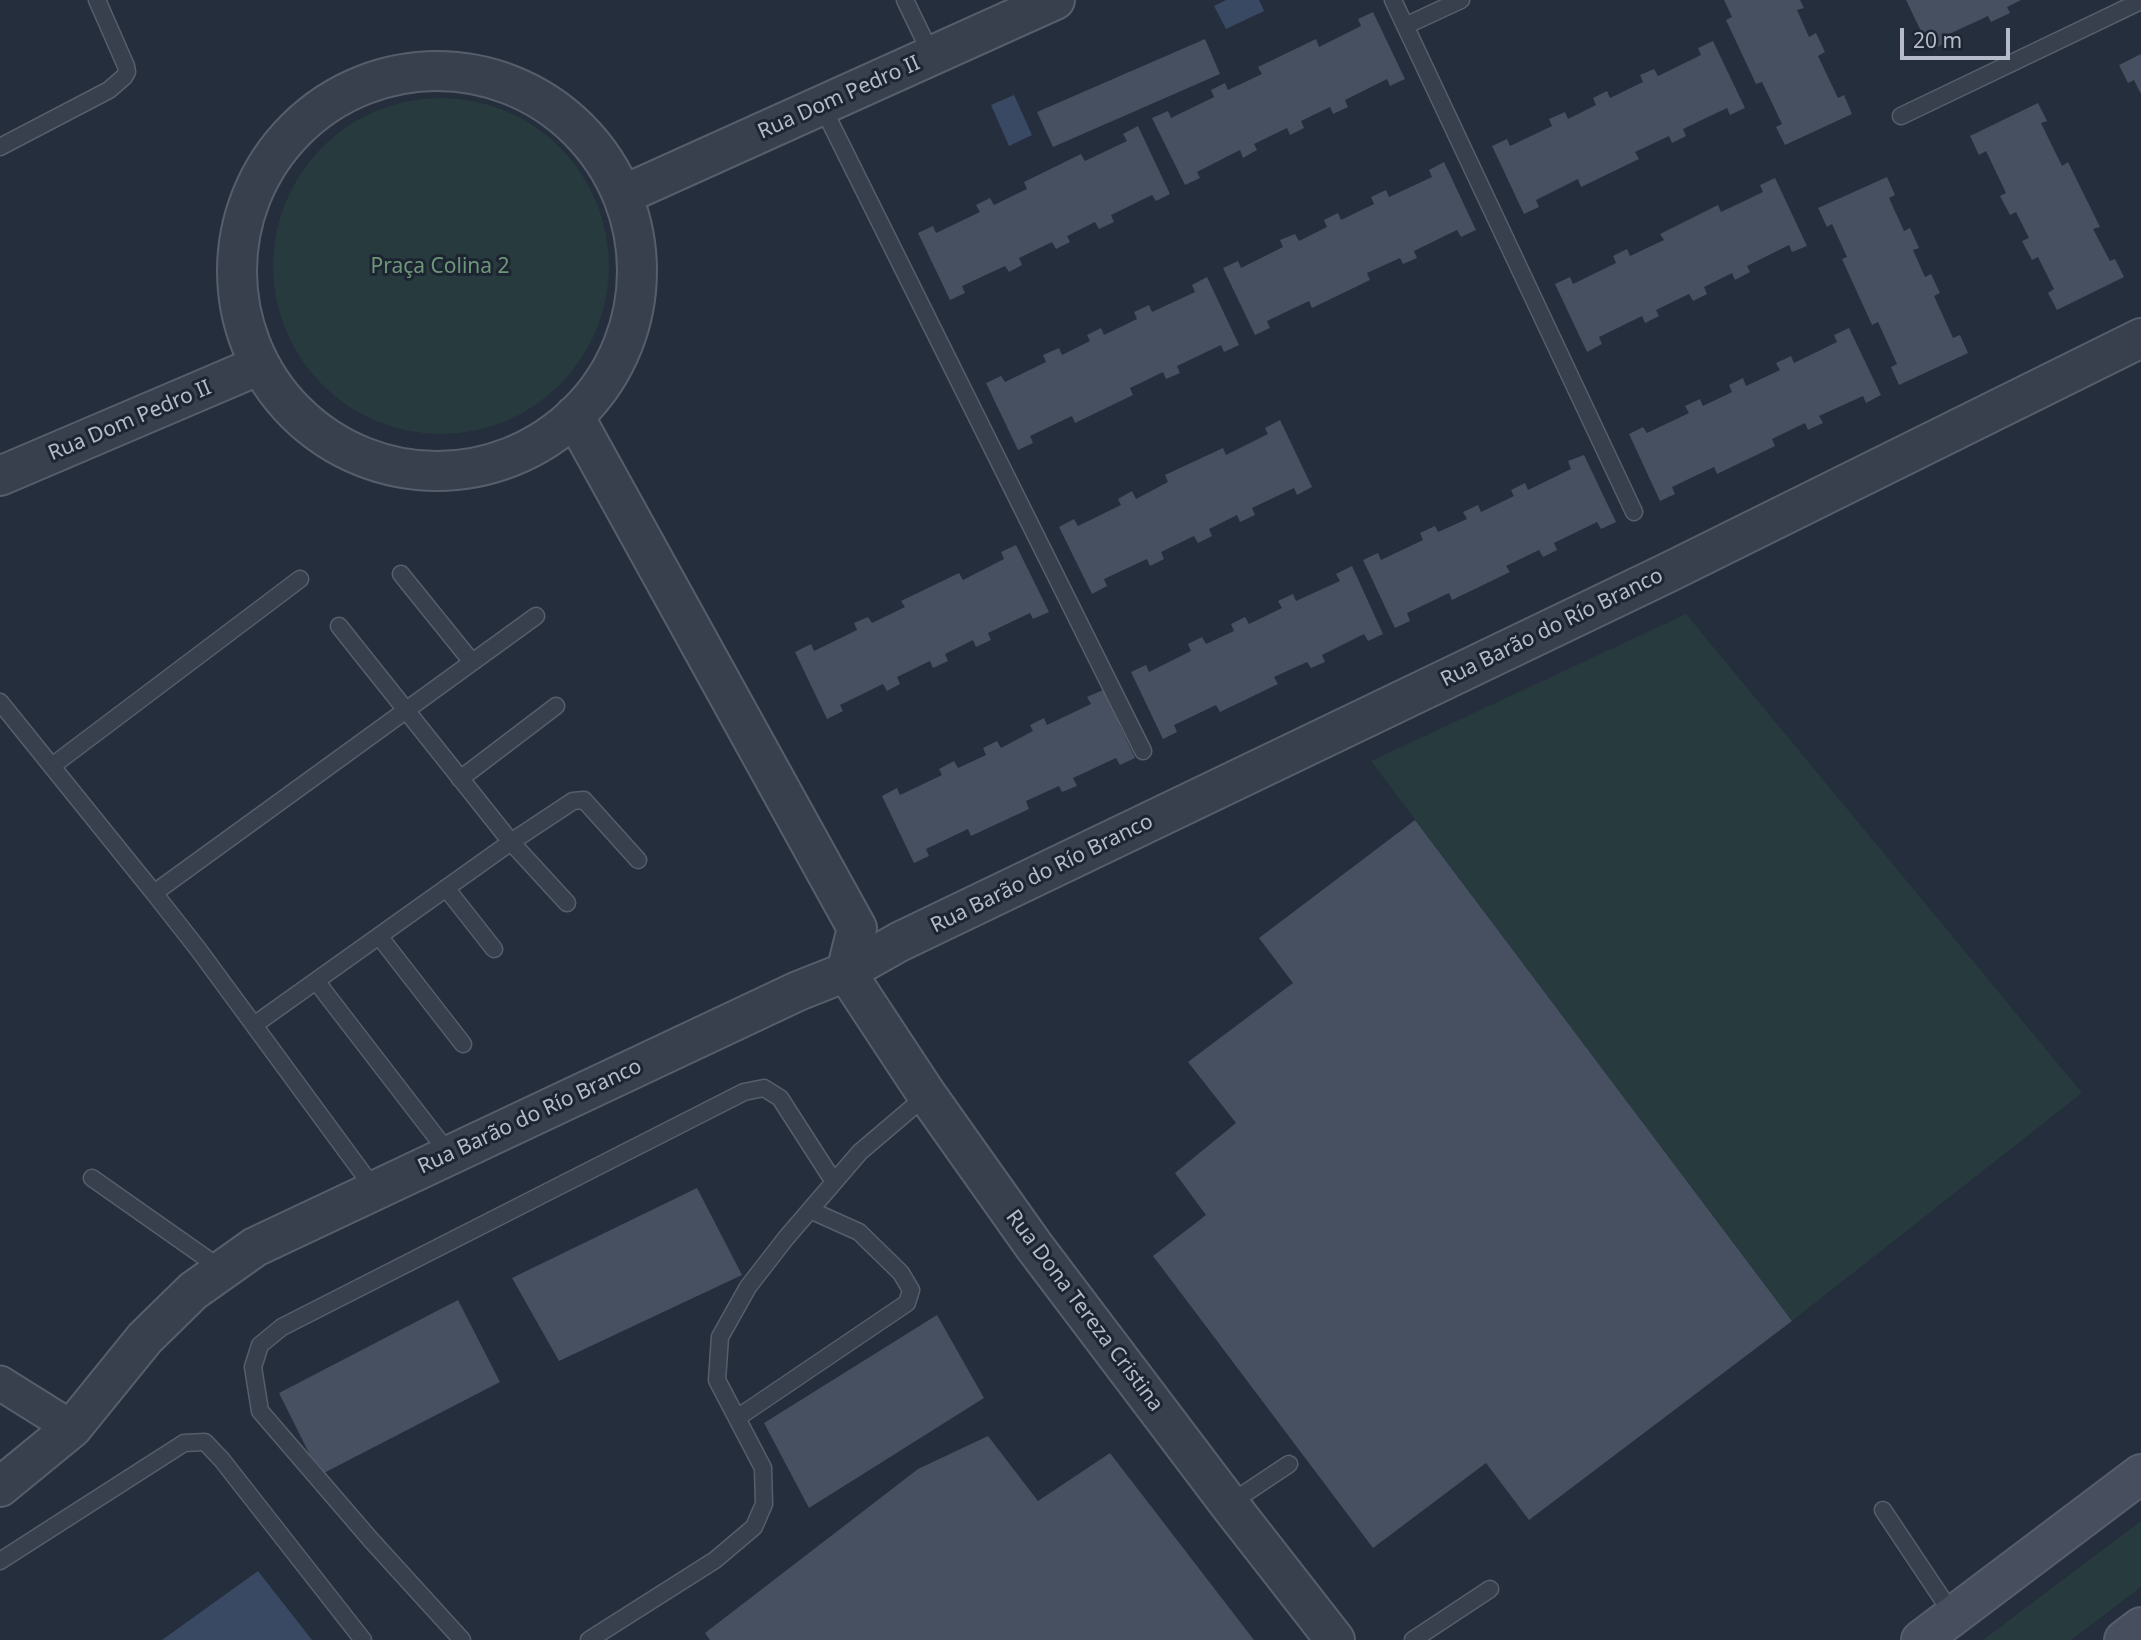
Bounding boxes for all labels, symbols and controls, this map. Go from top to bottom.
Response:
scale bar [1903,14,2013,58]
text: 20 m [1913,26,1962,54]
street label: Rua Dom Pedro II [754,51,924,145]
park label: Praça Colina 2 [370,254,510,280]
street label: Rua Dom Pedro II [45,375,215,467]
street label: Rua Barão do Río Branco [1437,563,1667,693]
street label: Rua Barão do Río Branco [927,809,1157,939]
street label: Rua Barão do Río Branco [414,1054,646,1180]
street label: Rua Dona Tereza Cristina [1000,1205,1168,1417]

